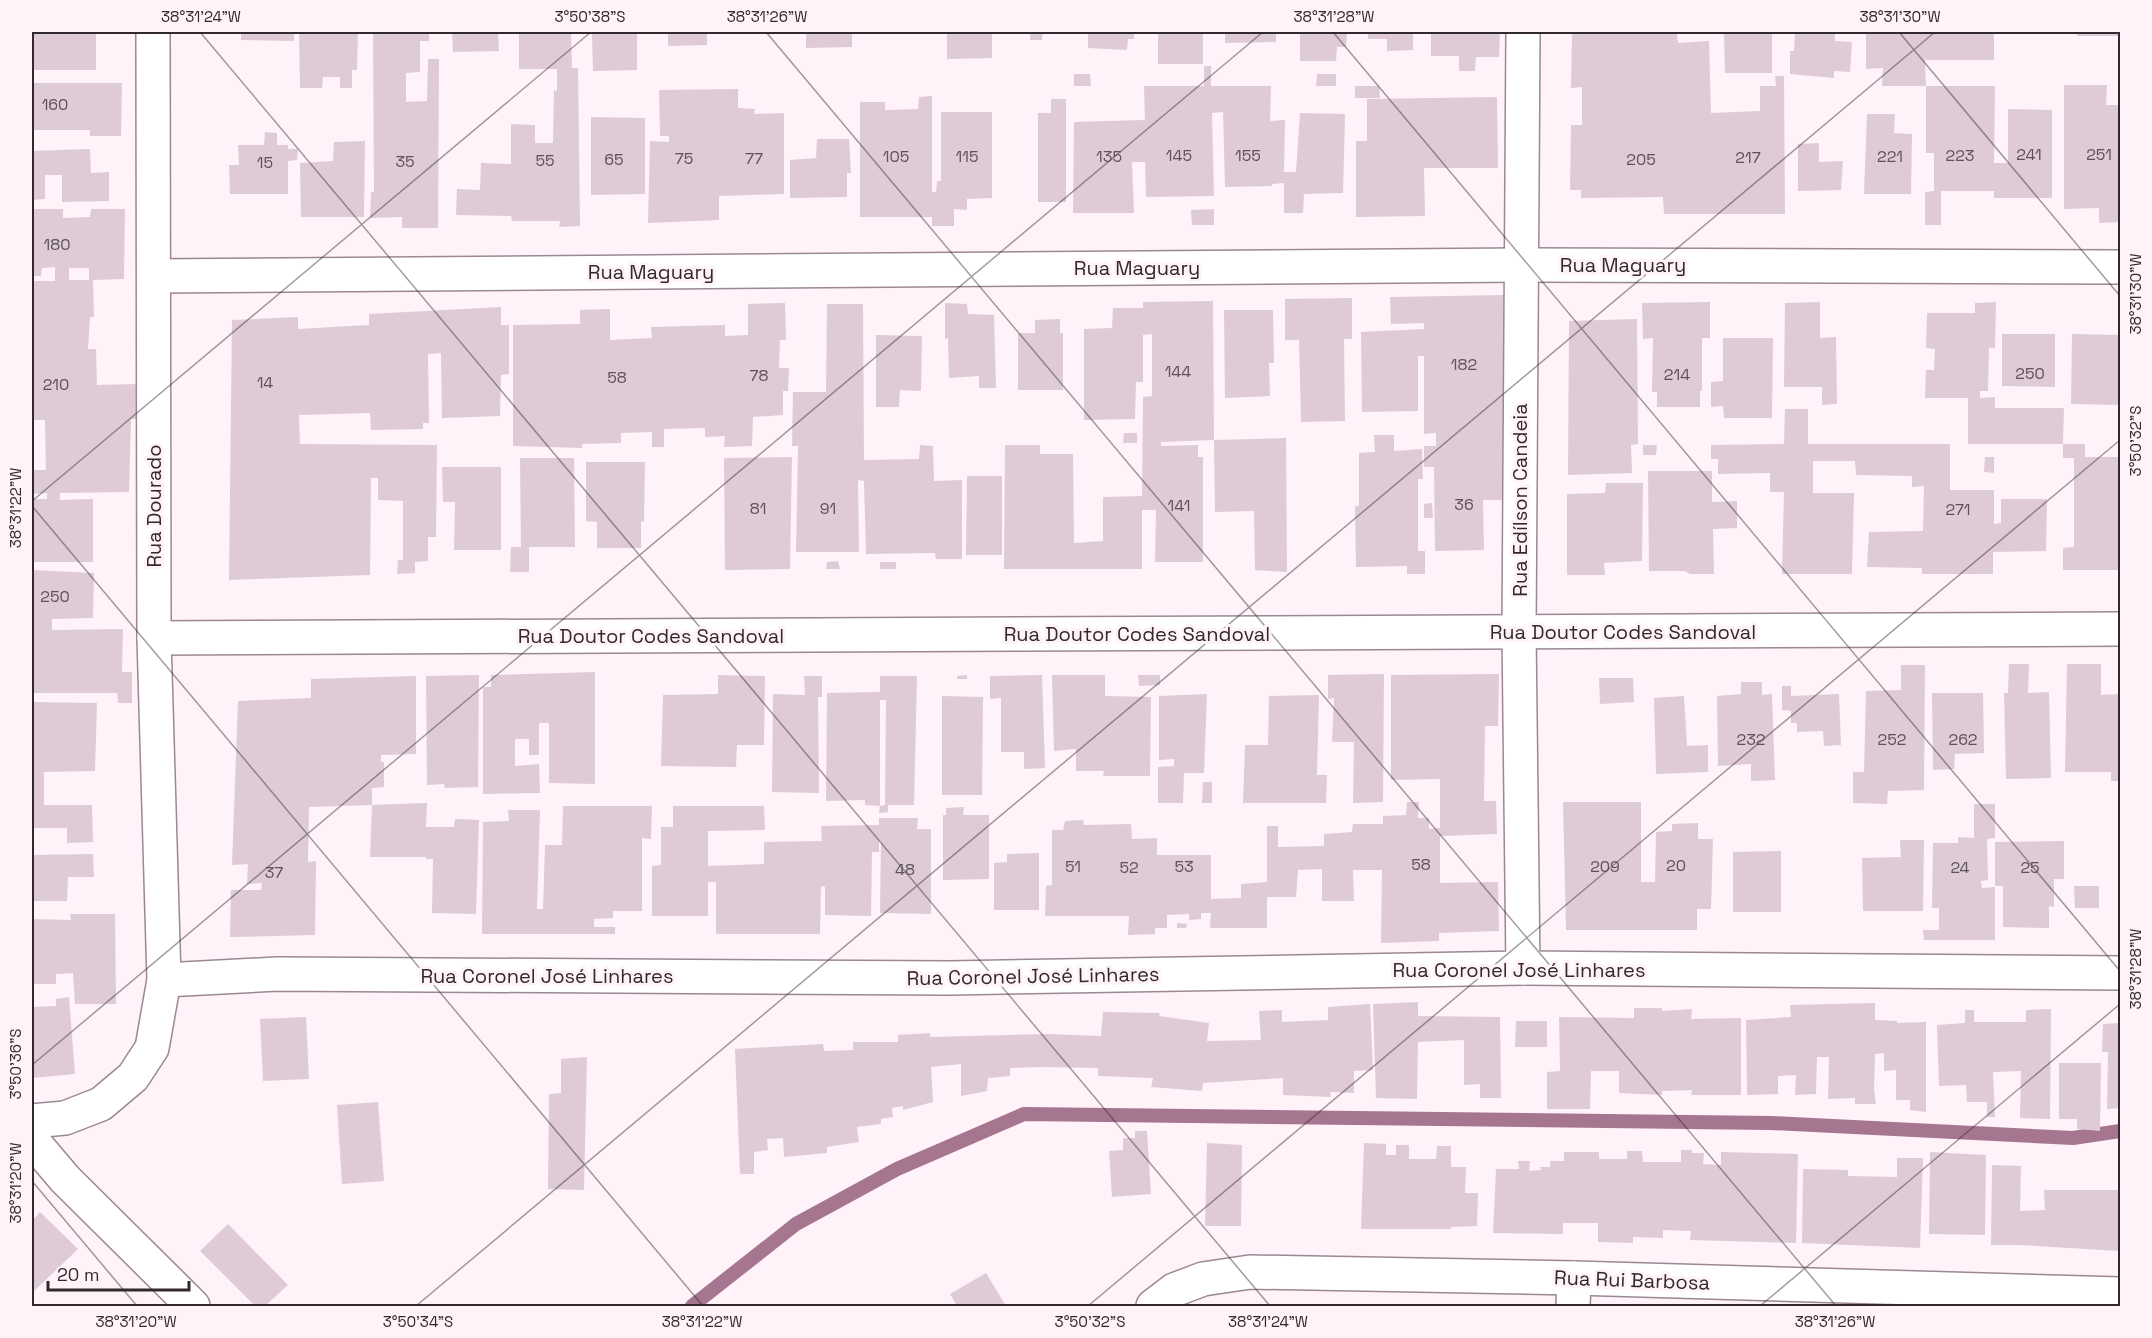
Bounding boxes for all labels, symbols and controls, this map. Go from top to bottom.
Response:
text: 38°31'24"W [161,7,241,26]
text: 3°50'38"S [554,7,626,26]
text: 38°31'26"W [727,7,807,26]
text: 38°31'28"W [1294,7,1374,26]
text: 38°31'30"W [1859,7,1941,26]
house number: 160 [42,94,68,115]
house number: 241 [2016,144,2042,165]
house number: 251 [2086,144,2112,165]
house number: 145 [1166,145,1192,166]
house number: 155 [1235,145,1261,166]
house number: 223 [1946,145,1974,166]
house number: 105 [883,146,909,167]
house number: 115 [956,146,978,167]
house number: 135 [1096,146,1122,167]
house number: 221 [1877,146,1903,167]
house number: 217 [1735,147,1761,168]
house number: 75 [675,148,693,169]
house number: 77 [745,148,763,169]
house number: 65 [604,149,624,170]
house number: 205 [1626,149,1656,170]
house number: 55 [535,150,555,171]
house number: 35 [395,151,415,172]
house number: 15 [257,152,273,173]
house number: 180 [44,234,70,255]
street label: Rua Maguary [1560,252,1686,278]
text: 38°31'30"W [2126,253,2145,335]
street label: Rua Maguary [1074,255,1200,281]
street label: Rua Maguary [588,259,714,285]
house number: 182 [1451,354,1477,375]
house number: 144 [1165,361,1191,382]
house number: 250 [2015,363,2045,384]
house number: 214 [1664,364,1690,385]
house number: 78 [750,365,769,386]
house number: 58 [607,367,627,388]
house number: 14 [257,372,273,393]
house number: 210 [43,374,69,395]
street label: Rua Edílson Candeia [1507,403,1533,597]
text: 3°50'32"S [2126,406,2145,476]
street label: Rua Dourado [141,444,167,568]
text: 38°31'22"W [6,468,25,548]
house number: 36 [1454,494,1474,515]
house number: 141 [1168,495,1190,516]
house number: 81 [750,498,766,519]
house number: 91 [820,498,836,519]
house number: 271 [1945,499,1971,520]
house number: 250 [40,586,70,607]
street label: Rua Doutor Codes Sandoval [1490,619,1756,645]
street label: Rua Doutor Codes Sandoval [1004,621,1270,647]
street label: Rua Doutor Codes Sandoval [518,623,784,649]
house number: 232 [1737,729,1765,750]
house number: 252 [1878,729,1906,750]
house number: 262 [1948,729,1978,750]
house number: 58 [1411,854,1431,875]
house number: 20 [1666,855,1686,876]
house number: 51 [1065,856,1081,877]
house number: 53 [1174,856,1194,877]
house number: 209 [1590,856,1620,877]
house number: 52 [1119,857,1139,878]
house number: 24 [1950,857,1970,878]
house number: 25 [2020,857,2040,878]
house number: 48 [895,859,915,880]
house number: 37 [265,862,283,883]
text: 38°31'28"W [2126,929,2145,1009]
street label: Rua Coronel José Linhares [1392,957,1646,983]
street label: Rua Coronel José Linhares [906,961,1160,991]
street label: Rua Coronel José Linhares [420,963,674,989]
text: 3°50'36"S [6,1029,25,1099]
text: 38°31'20"W [6,1142,25,1224]
scale bar [48,1254,189,1292]
text: 20 m [57,1263,100,1286]
street label: Rua Rui Barbosa [1554,1264,1710,1296]
text: 38°31'20"W [95,1312,177,1331]
text: 3°50'34"S [383,1312,453,1331]
text: 38°31'22"W [662,1312,742,1331]
text: 3°50'32"S [1055,1312,1125,1331]
text: 38°31'24"W [1228,1312,1308,1331]
text: 38°31'26"W [1795,1312,1875,1331]

